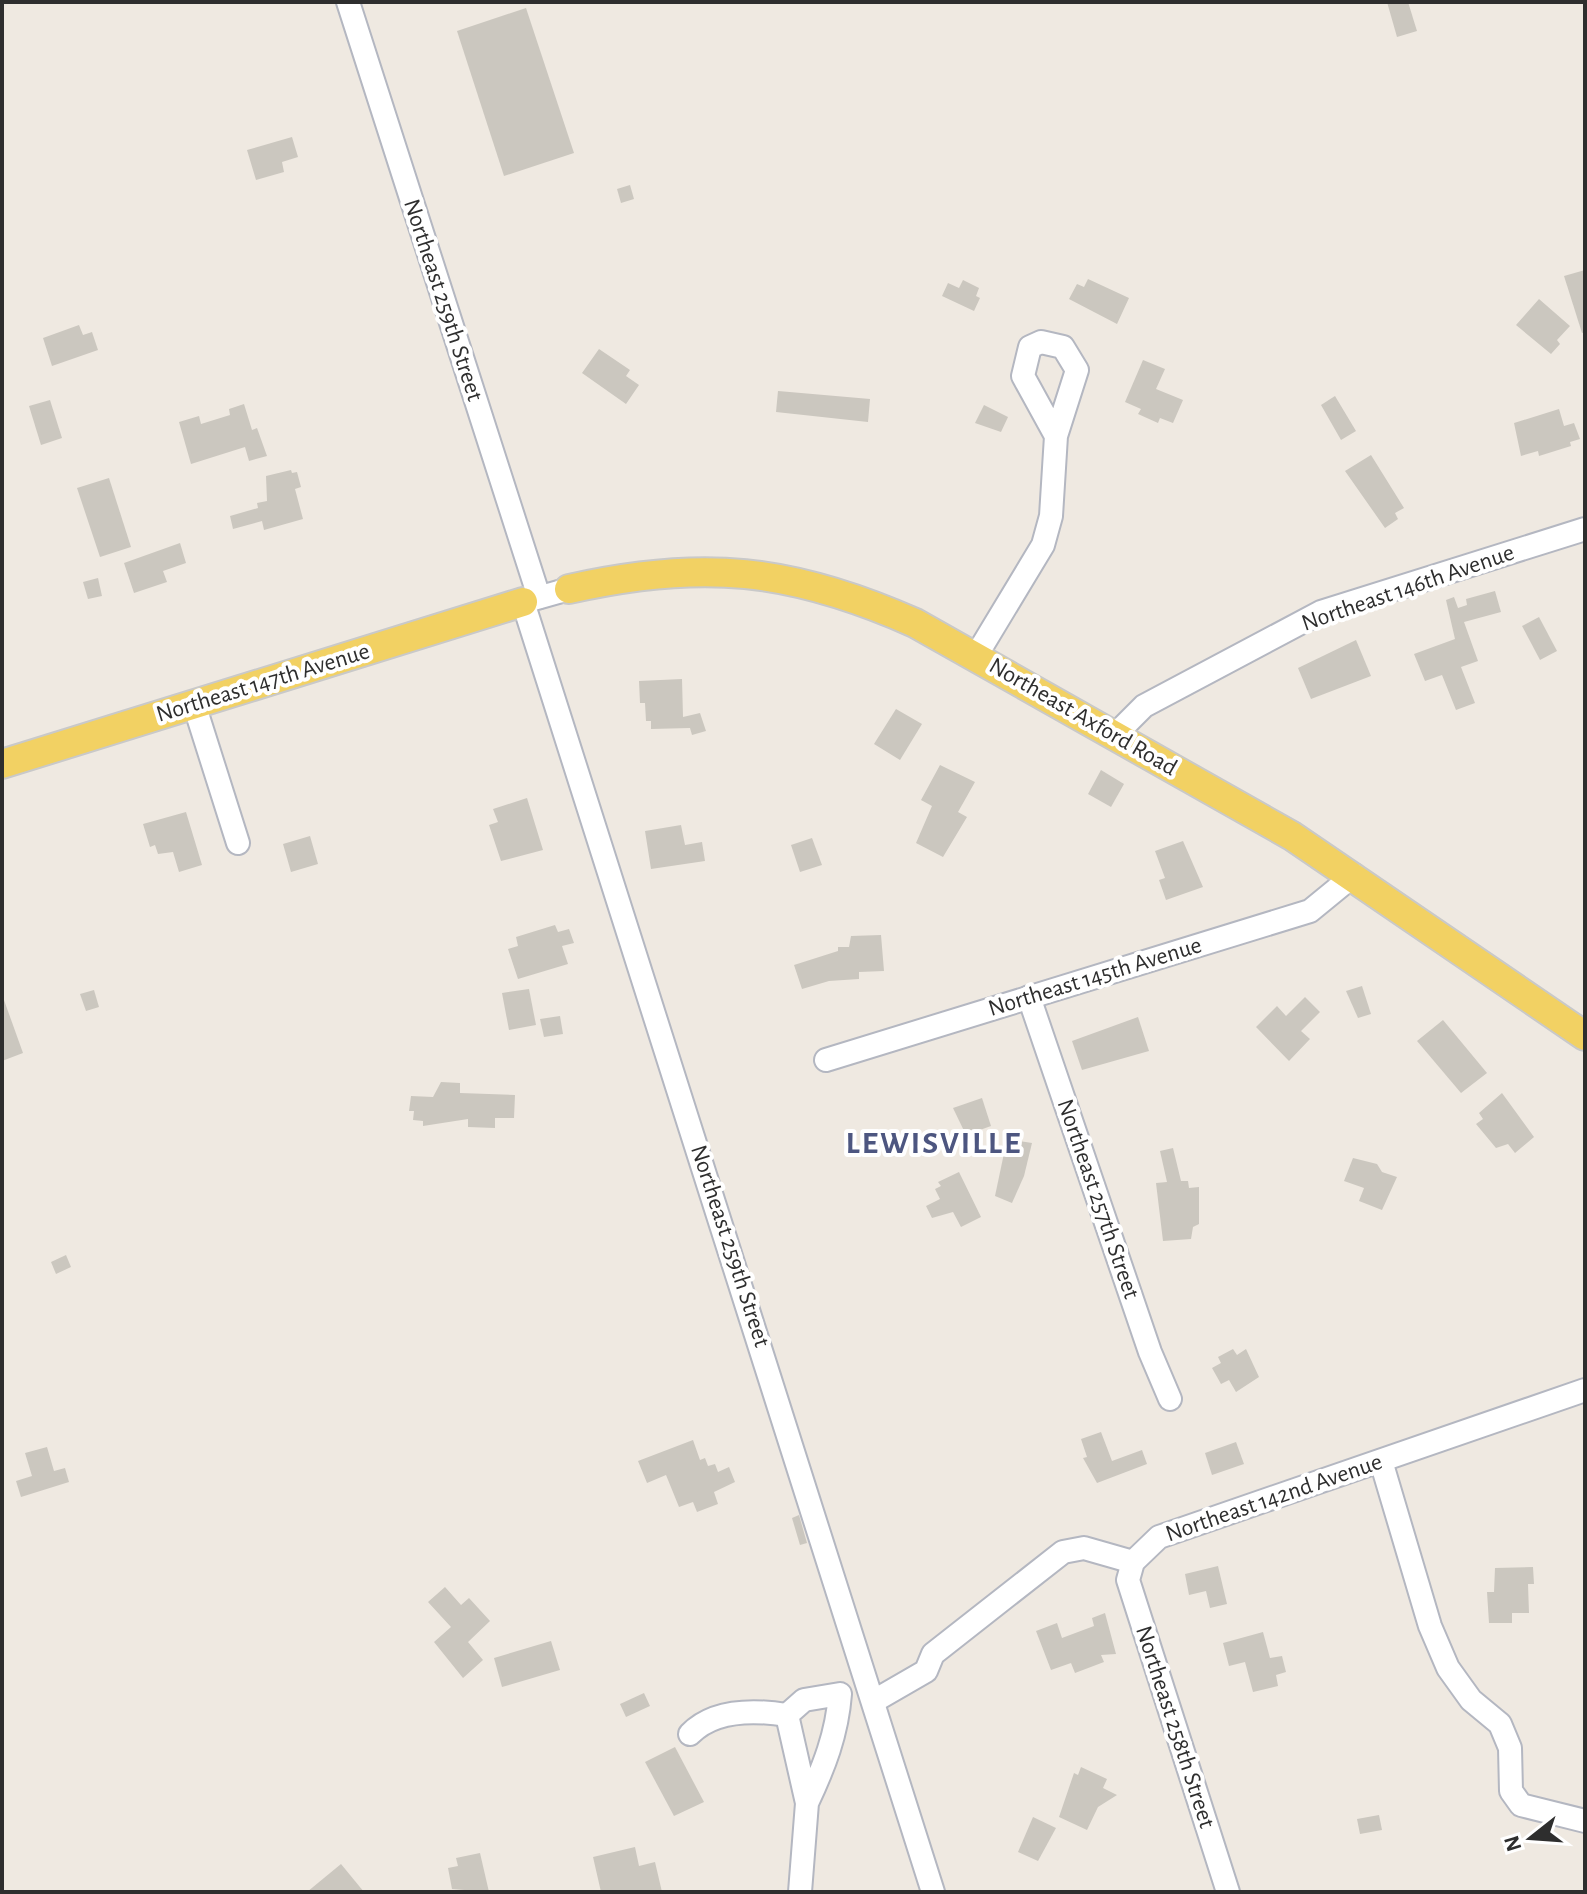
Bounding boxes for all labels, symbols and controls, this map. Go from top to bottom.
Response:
street label: Northeast 259th Street [399,196,487,404]
street label: Northeast 146th Avenue [1299,540,1517,636]
street label: Northeast 147th Avenue [153,639,373,727]
street label: Northeast Axford Road [985,653,1181,781]
street label: Northeast 145th Avenue [985,933,1205,1021]
street label: Northeast 257th Street [1053,1096,1144,1302]
district label: LEWISVILLE [846,1127,1022,1159]
street label: Northeast 259th Street [686,1142,774,1350]
street label: Northeast 142nd Avenue [1163,1450,1385,1546]
street label: Northeast 258th Street [1131,1623,1219,1831]
north arrow [1491,1798,1571,1878]
text: N [1500,1833,1526,1854]

